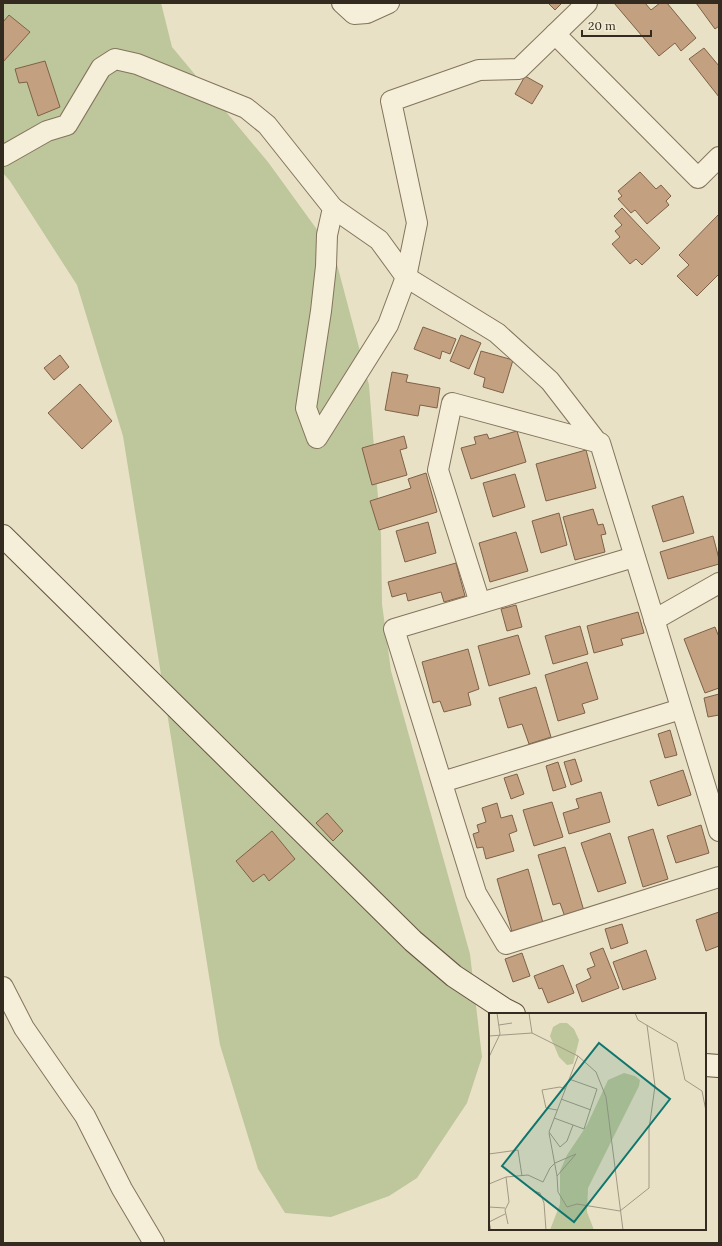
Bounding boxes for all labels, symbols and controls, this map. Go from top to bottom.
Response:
scale bar [582,12,651,38]
text: 20 m [588,18,616,33]
inset map [489,1013,706,1230]

